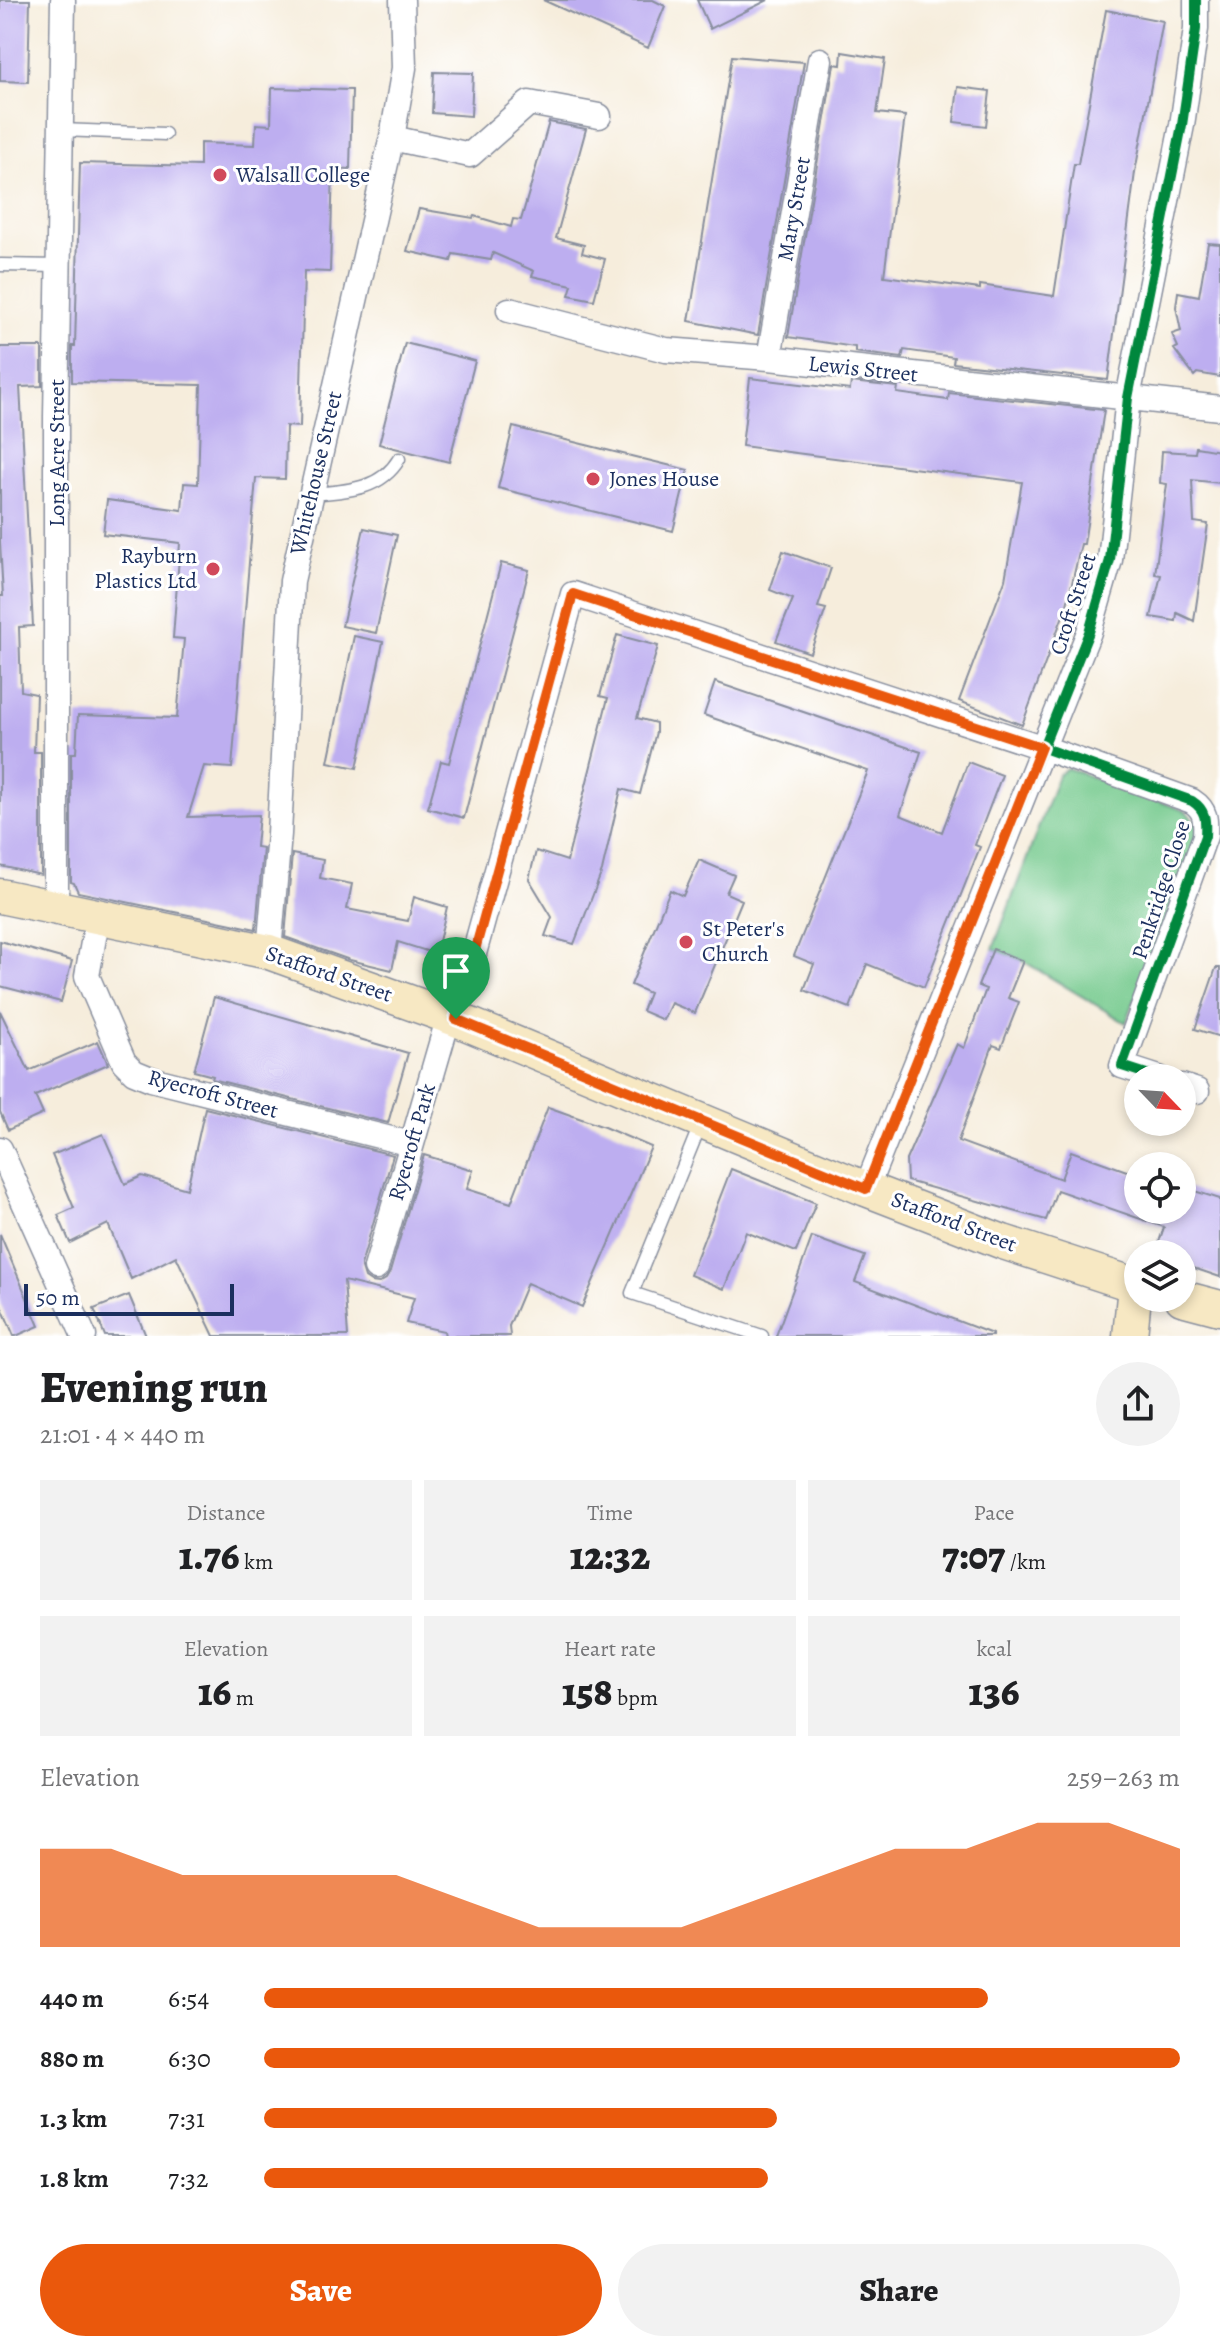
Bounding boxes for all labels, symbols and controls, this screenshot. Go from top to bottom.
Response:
street label: Mary Street [770,154,818,264]
place label: Walsall College [235,160,370,190]
marker: Walsall College [211,166,229,184]
street label: Lewis Street [807,348,919,390]
street label: Long Acre Street [42,379,72,527]
street label: Whitehouse Street [282,388,349,559]
place label: Jones House [609,464,719,494]
marker: Jones House [584,470,602,488]
place label: Rayburn Plastics Ltd [94,541,197,596]
street label: Croft Street [1042,549,1104,659]
marker: Rayburn Plastics Ltd [204,560,222,578]
street label: Penkridge Close [1124,817,1198,963]
place label: St Peter's Church [702,914,785,969]
marker: St Peter's Church [677,933,695,951]
pin [422,937,490,1019]
street label: Stafford Street [262,938,396,1010]
icon: arrive [434,949,478,993]
street label: Ryecroft Street [145,1062,281,1126]
north arrow [1124,1064,1196,1136]
map controls [1124,1064,1196,1312]
street label: Ryecroft Park [381,1080,443,1204]
button: locate [1124,1152,1196,1224]
street label: Stafford Street [887,1184,1021,1260]
button: layers [1124,1240,1196,1312]
scale bar [24,1280,234,1316]
text: 50 m [36,1283,80,1313]
text: Evening run [40,1357,268,1417]
button: share [1096,1362,1180,1446]
text: 21:01 · 4 × 440 m [40,1417,205,1452]
text: Distance [187,1498,265,1528]
text: Time [587,1498,633,1528]
text: Pace [974,1498,1014,1528]
text: 1.76 [179,1528,240,1583]
text: 12:32 [570,1528,650,1583]
text: 7:07 [942,1528,1005,1583]
text: km [240,1547,273,1577]
text: /km [1005,1547,1046,1577]
text: Elevation [184,1634,268,1664]
text: Heart rate [564,1634,656,1664]
text: kcal [976,1634,1012,1664]
text: 16 [198,1664,231,1719]
text: 158 [562,1664,613,1719]
text: 136 [969,1664,1019,1719]
text: m [231,1683,254,1713]
text: bpm [613,1683,658,1713]
text: Elevation [40,1760,140,1795]
text: 259–263 m [1067,1760,1180,1795]
text: 440 m [40,1981,104,2016]
text: 6:54 [168,1981,209,2016]
text: 880 m [40,2041,104,2076]
text: 6:30 [168,2041,211,2076]
text: 1.3 km [40,2101,107,2136]
text: 7:31 [168,2101,205,2136]
text: 1.8 km [40,2161,109,2196]
text: 7:32 [168,2161,208,2196]
button: Save [40,2244,602,2336]
button: Share [618,2244,1180,2336]

